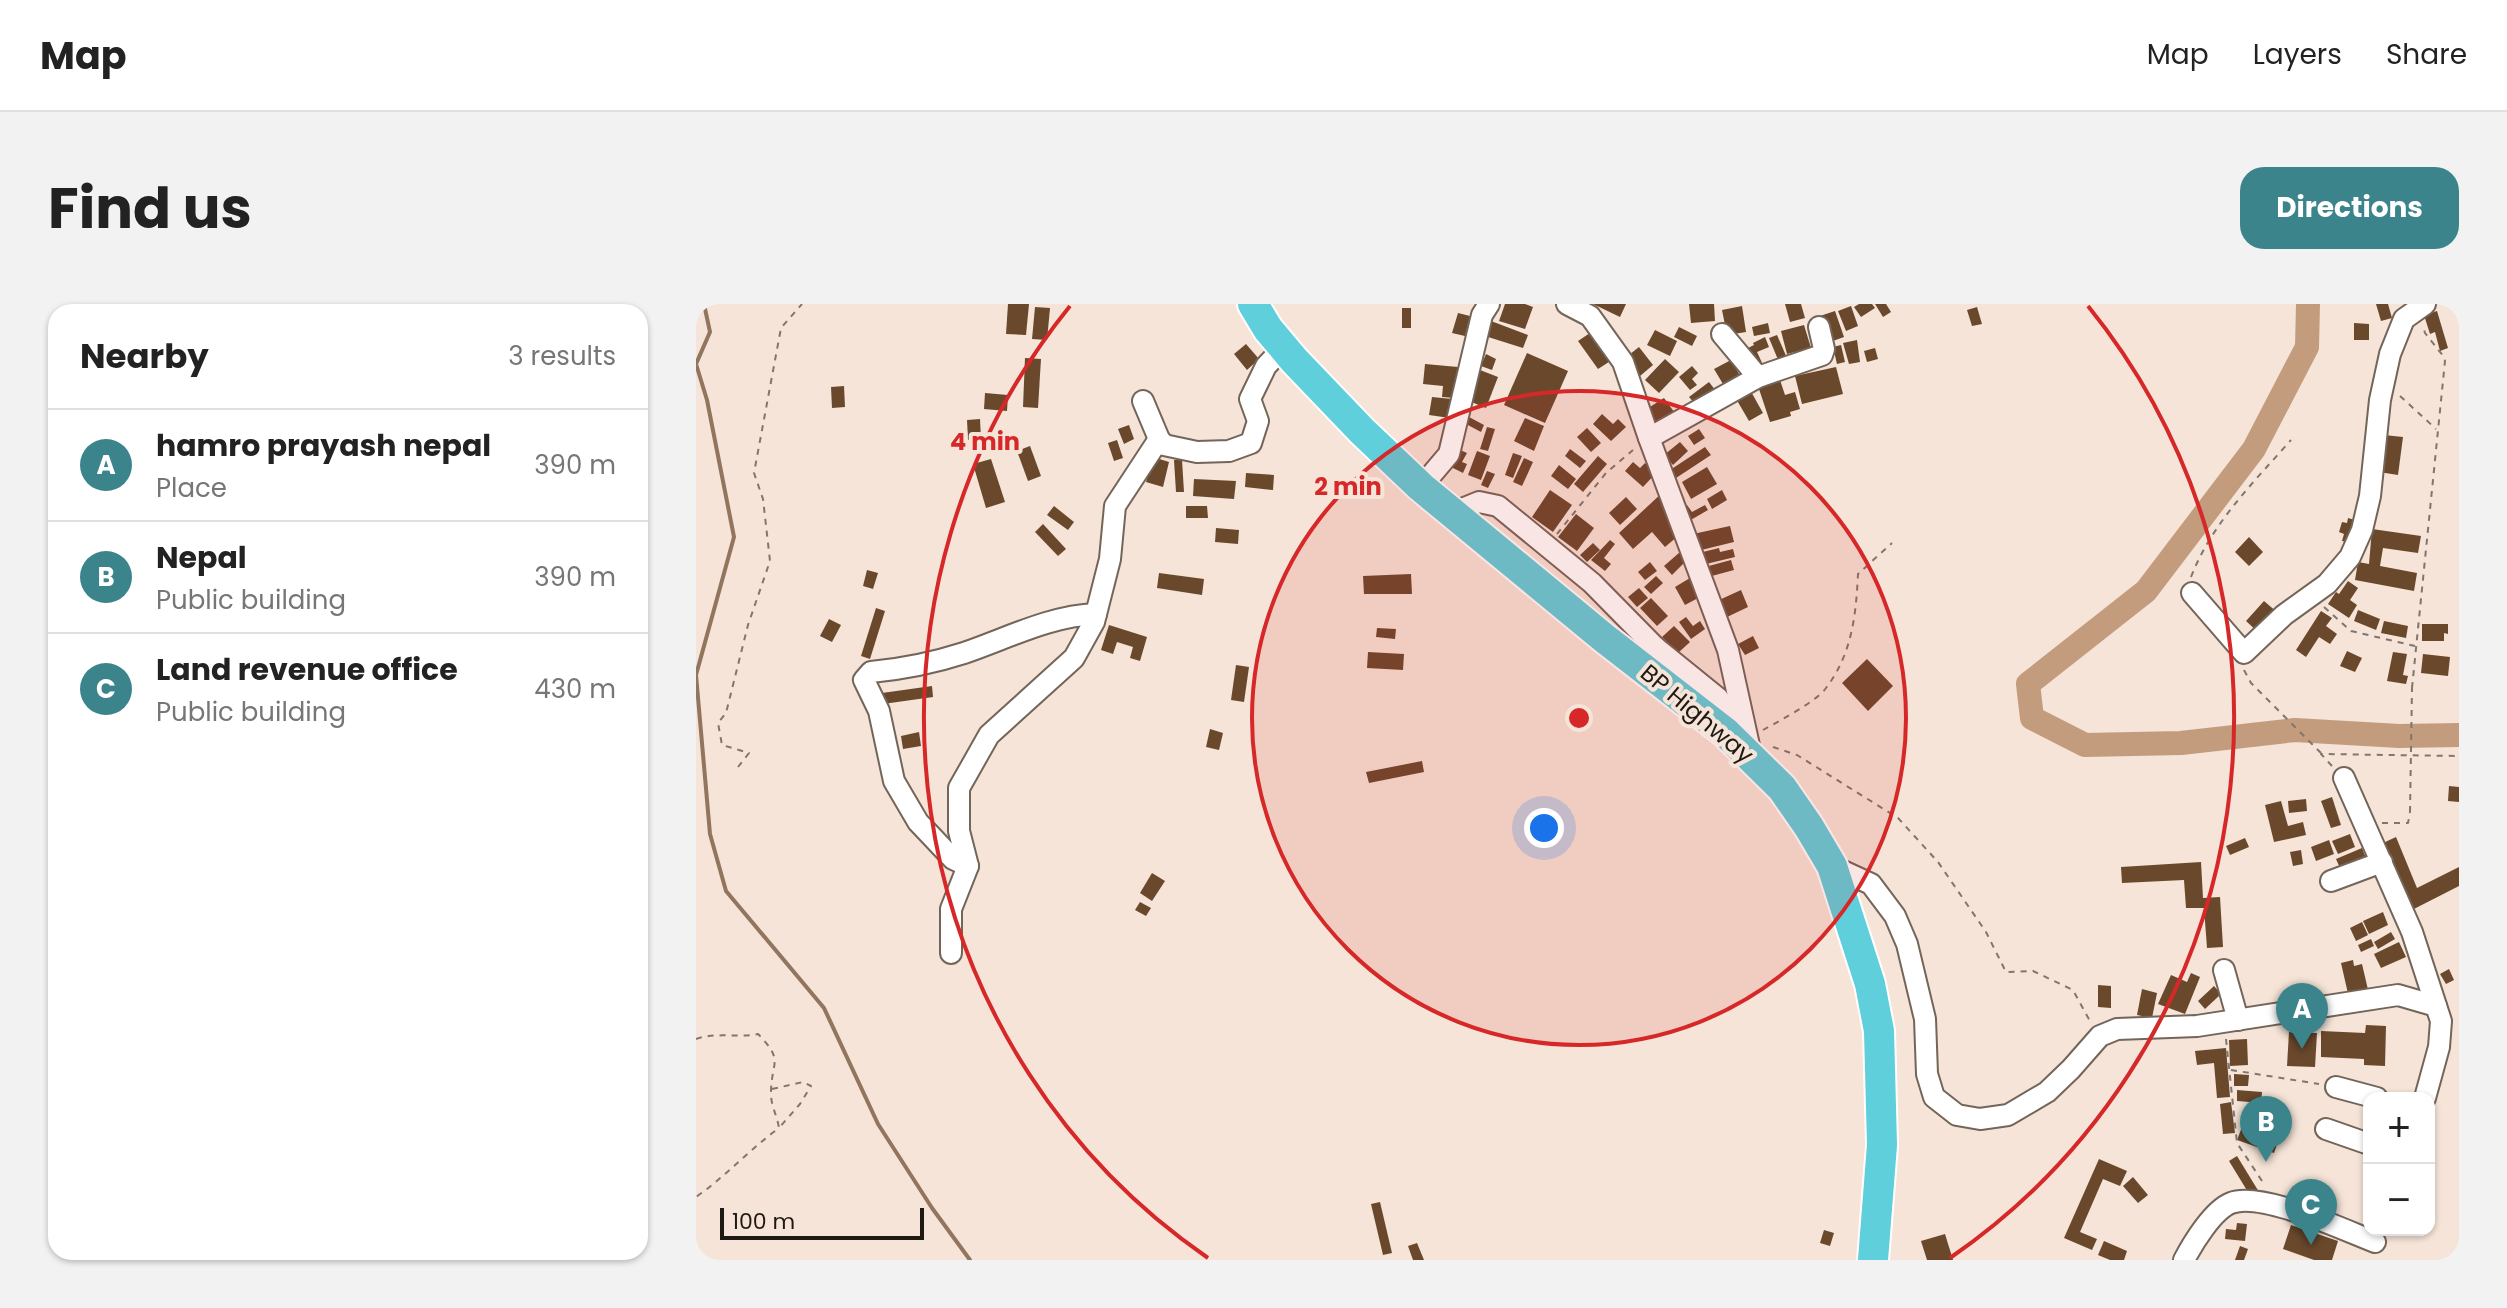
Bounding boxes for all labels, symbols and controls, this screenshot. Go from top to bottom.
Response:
text: Map [40,29,127,82]
text: Map [2147,35,2209,74]
text: Layers [2253,35,2342,74]
text: Share [2386,35,2467,74]
button: Directions [2240,167,2459,249]
text: Find us [48,169,252,248]
text: Nearby [80,332,209,380]
text: 3 results [508,338,616,374]
text: hamro prayash nepal [156,424,491,467]
text: 4 min [950,425,1020,458]
text: A [96,447,116,483]
text: 390 m [534,447,616,483]
text: Place [156,470,227,506]
text: 2 min [1314,470,1382,503]
text: Nepal [156,536,247,579]
text: B [97,559,115,595]
text: 390 m [534,559,616,595]
text: Public building [156,582,346,618]
text: Land revenue office [156,648,458,691]
street label: BP Highway [1634,656,1761,771]
text: C [96,671,116,707]
text: 430 m [534,671,616,707]
text: Public building [156,694,346,730]
centre of rings [1565,704,1593,732]
your location [1524,808,1564,848]
pin: A [2276,983,2328,1049]
map controls [2363,1092,2435,1236]
button: + [2363,1092,2435,1164]
pin: B [2240,1096,2292,1162]
button: − [2363,1164,2435,1236]
pin: C [2285,1179,2337,1245]
scale bar [720,1204,924,1240]
text: 100 m [732,1206,795,1237]

